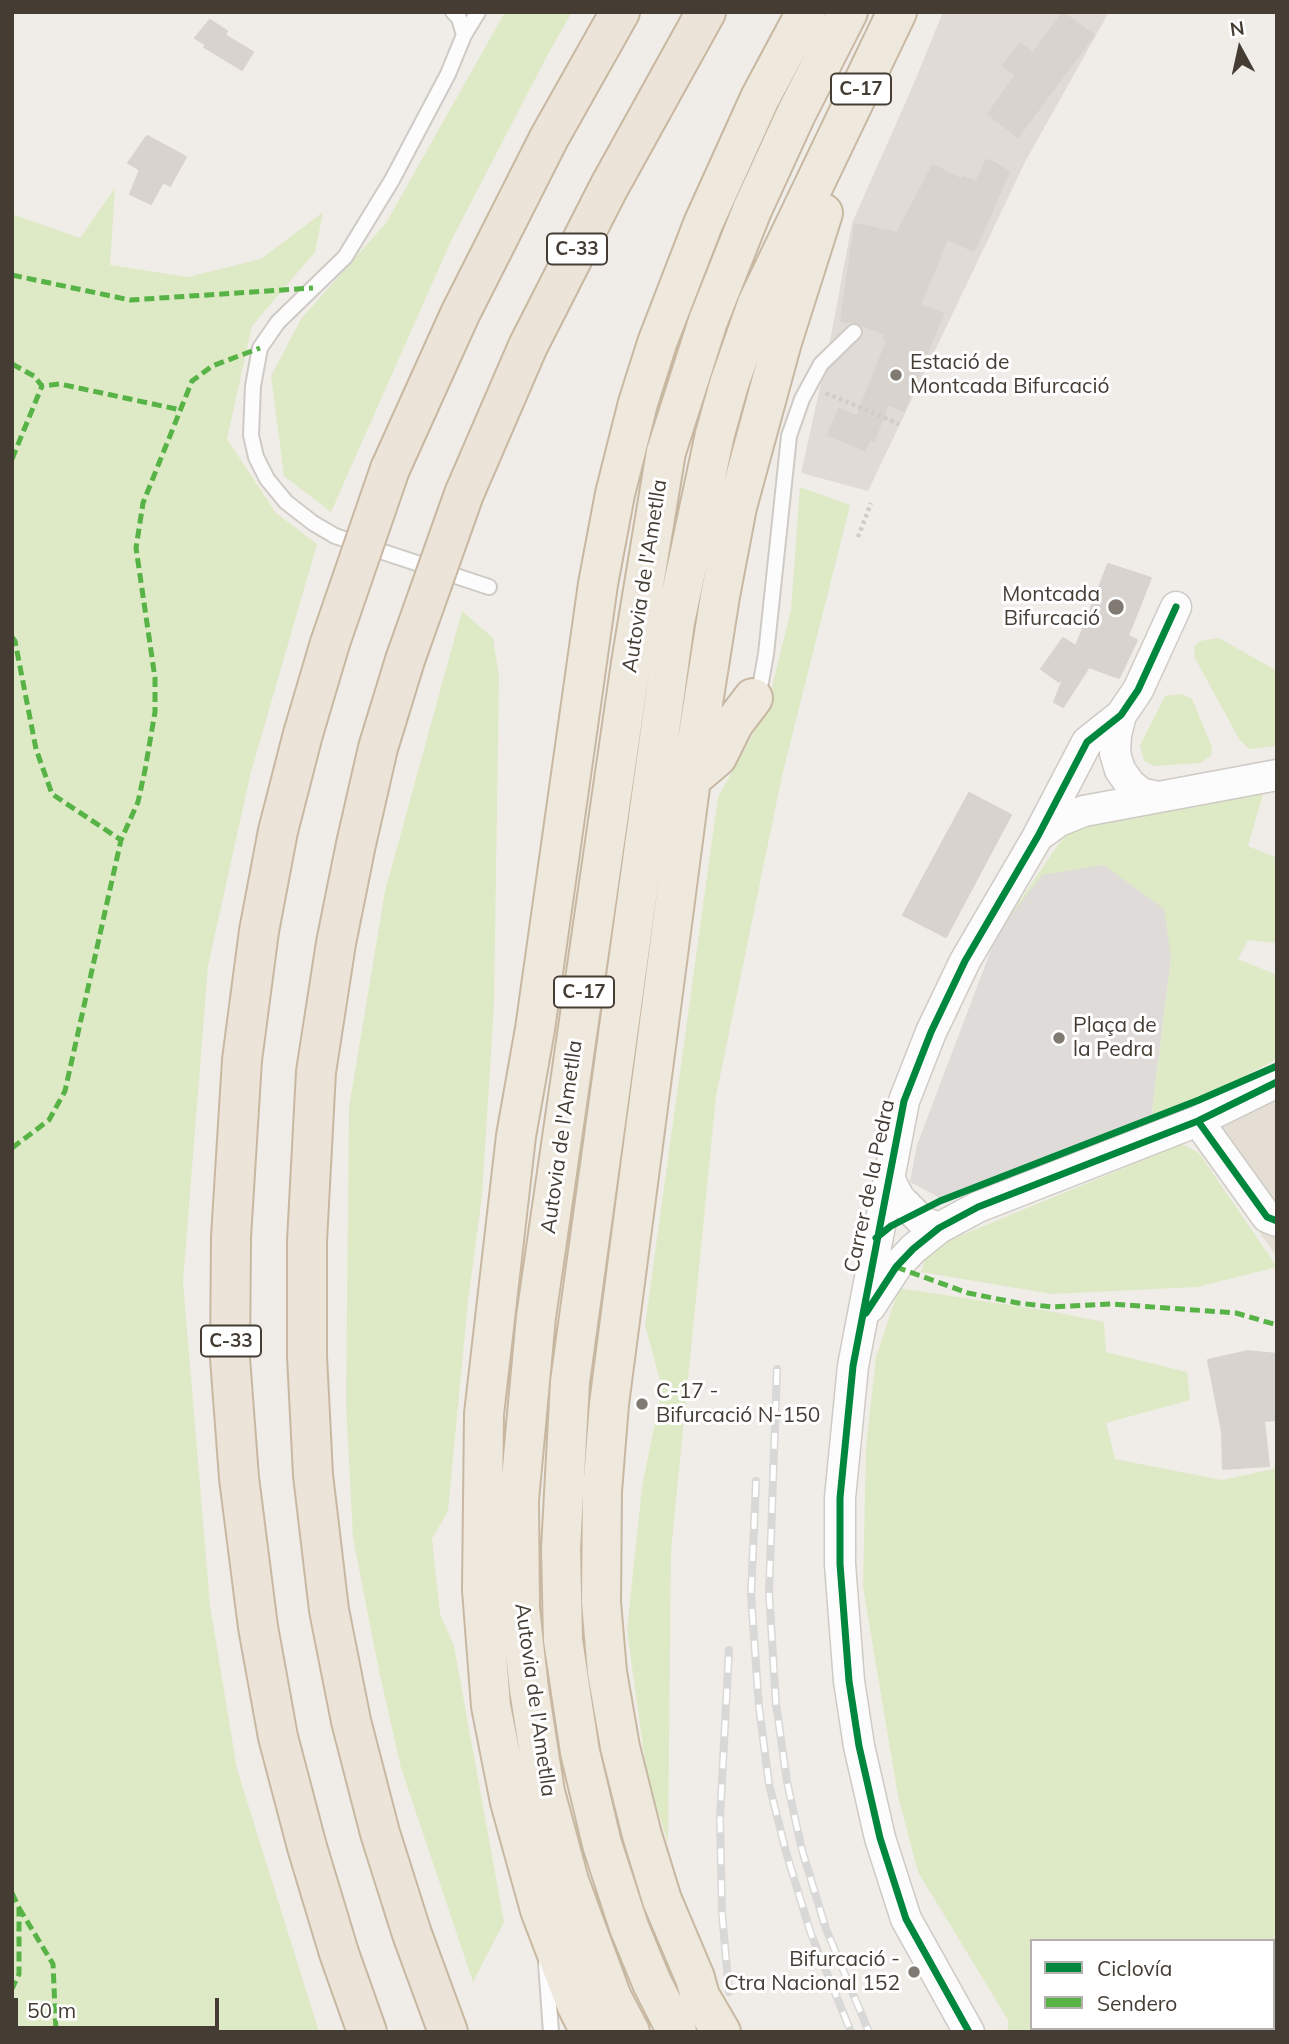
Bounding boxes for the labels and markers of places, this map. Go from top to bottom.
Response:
place label: Estació de Montcada Bifurcació [910,350,1109,400]
marker: Estació de Montcada Bifurcació [888,367,904,383]
place label: Montcada Bifurcació [1002,582,1100,632]
marker: Montcada Bifurcació [1106,597,1126,617]
place label: Plaça de la Pedra [1073,1013,1157,1063]
marker: Plaça de la Pedra [1051,1030,1067,1046]
place label: C-17 - Bifurcació N-150 [656,1379,820,1429]
marker: C-17 - Bifurcació N-150 [634,1396,650,1412]
place label: Bifurcació - Ctra Nacional 152 [724,1947,900,1997]
marker: Bifurcació - Ctra Nacional 152 [906,1964,922,1980]

